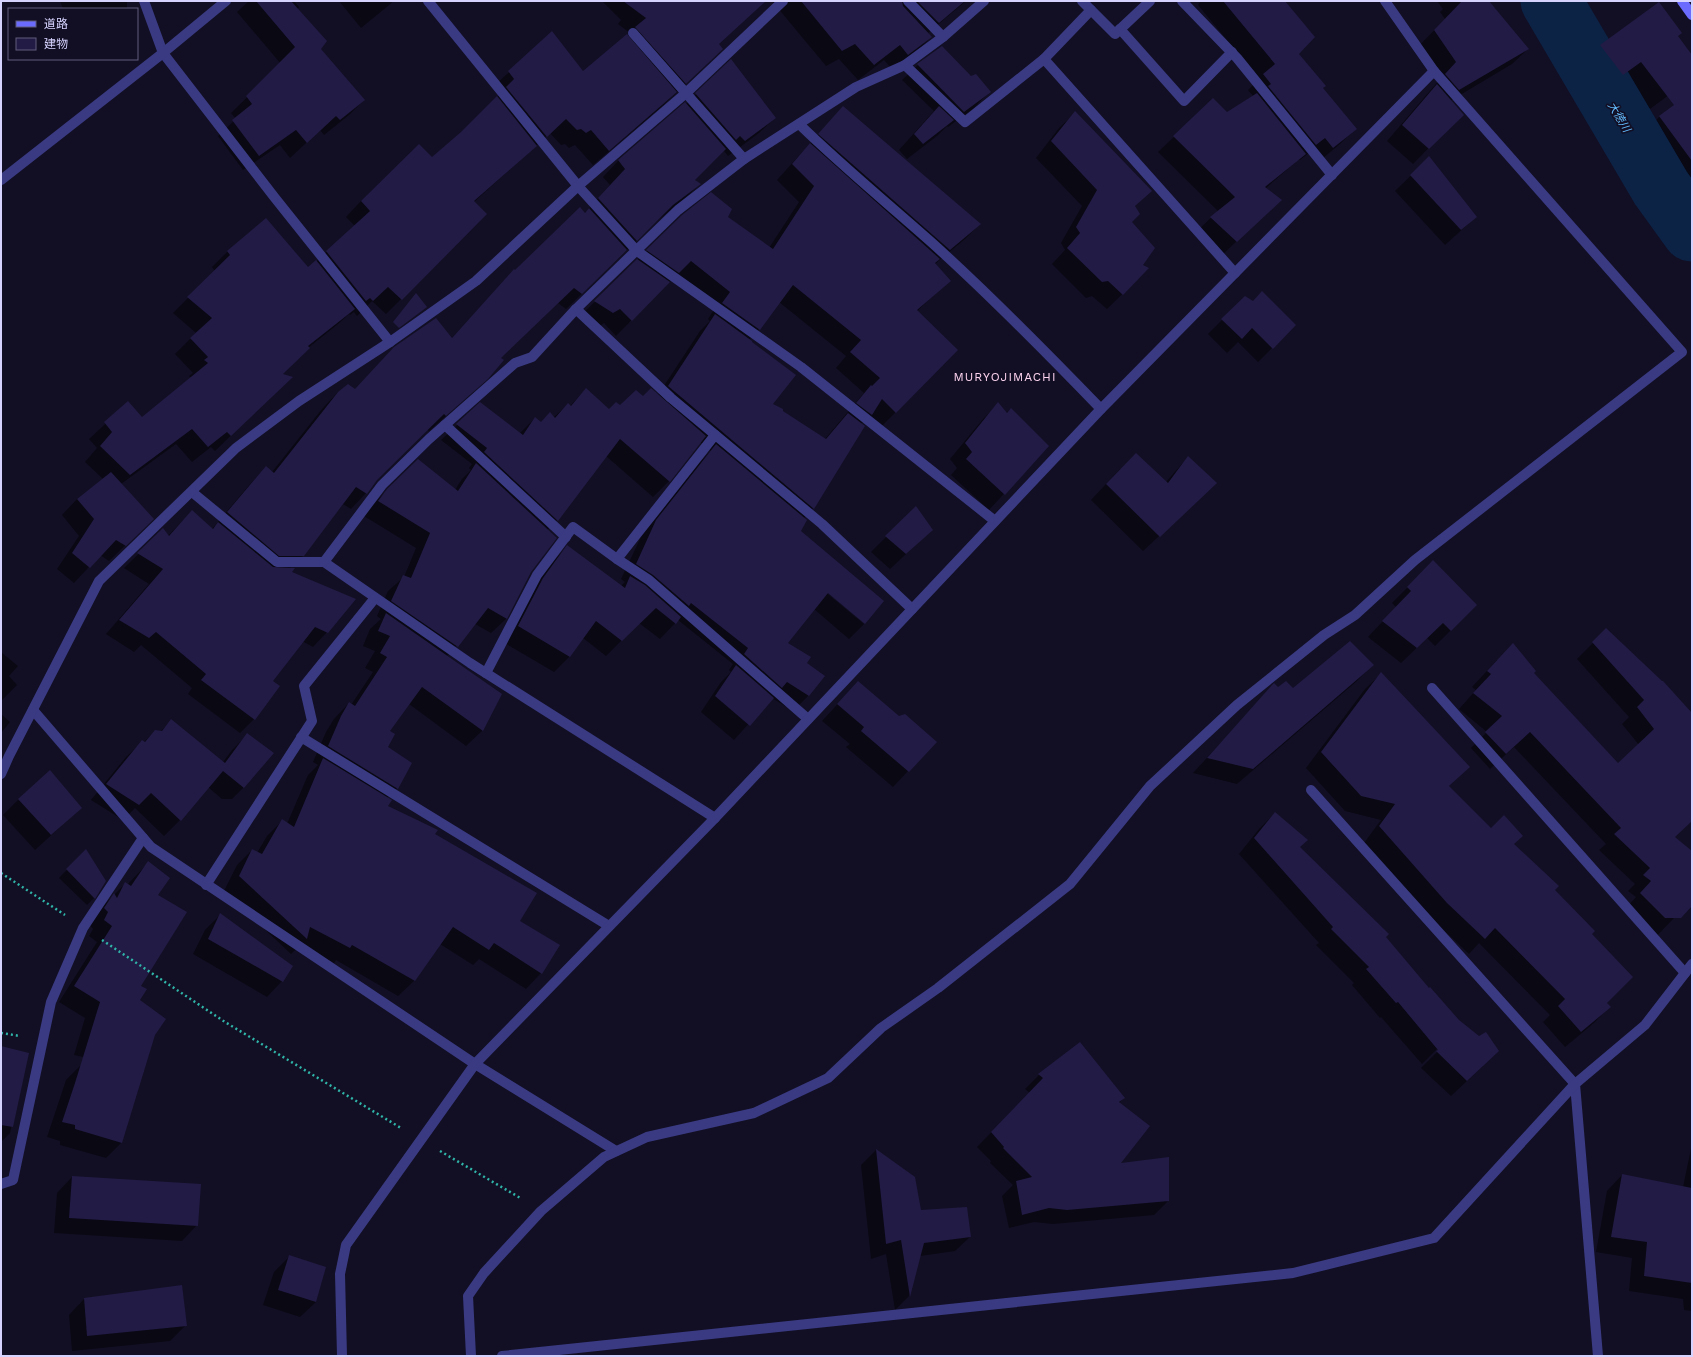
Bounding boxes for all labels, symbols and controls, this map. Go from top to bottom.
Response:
legend [8,8,138,60]
text: 道路 [44,17,68,31]
text: 建物 [44,37,68,51]
water label: 大徳川 [1605,100,1634,135]
district label: MURYOJIMACHI [954,370,1056,384]

